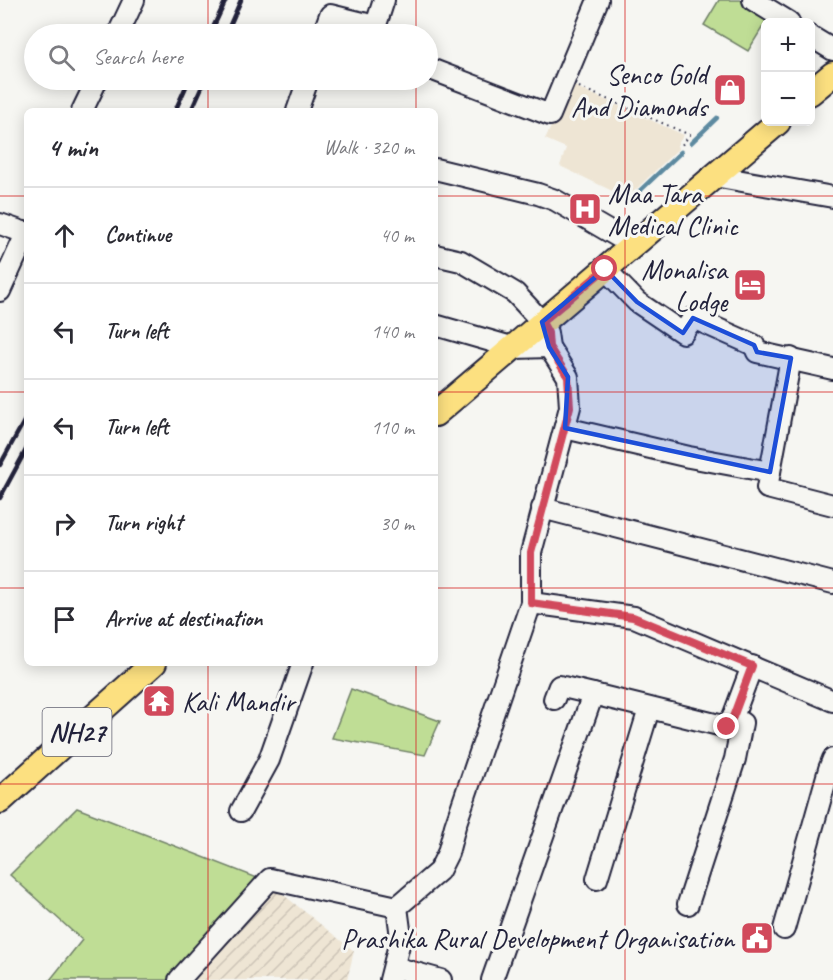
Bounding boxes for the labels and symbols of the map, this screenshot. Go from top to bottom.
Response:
place label: Senco Gold And Diamonds [571,57,711,124]
shop icon: Senco Gold And Diamonds [712,72,748,108]
place label: Maa Tara Medical Clinic [608,176,739,243]
hospital icon: Maa Tara Medical Clinic [567,191,603,227]
place label: Monalisa Lodge [641,252,729,319]
route start [591,255,617,281]
hotel icon: Monalisa Lodge [732,267,768,303]
temple icon: Kali Mandir [141,683,177,719]
place label: Kali Mandir [182,684,297,719]
road number: NH27 [42,708,112,756]
route end [713,713,739,739]
public building icon: Prashika Rural Development Organisation [739,920,775,956]
place label: Prashika Rural Development Organisation [341,921,735,956]

